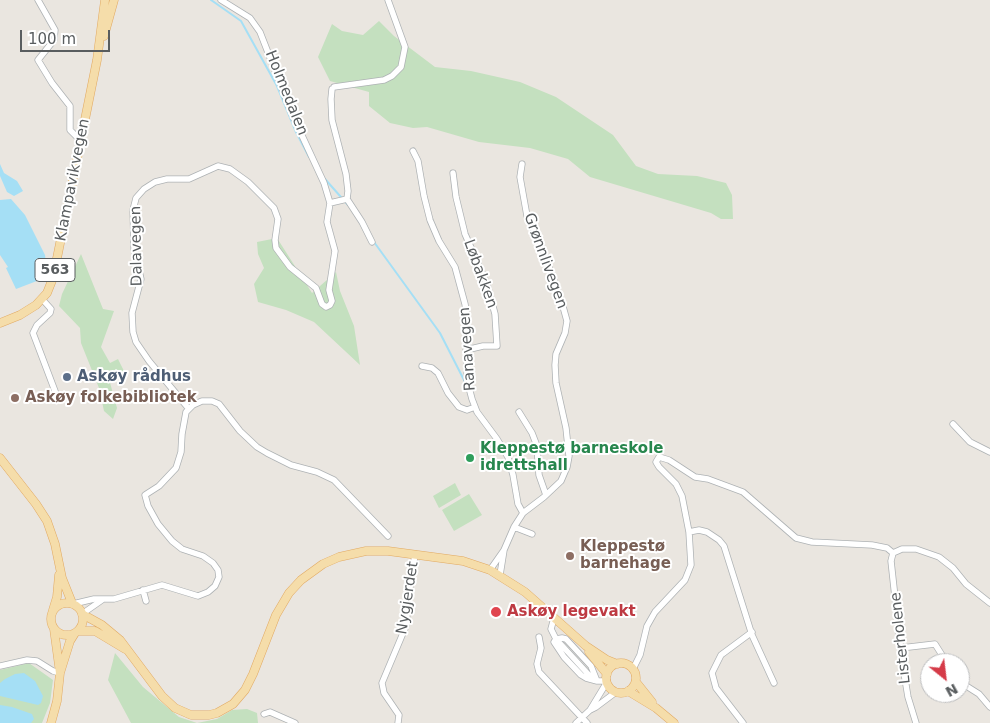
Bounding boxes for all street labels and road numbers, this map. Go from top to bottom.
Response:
street label: Holmedalen [261,48,311,138]
street label: Klampavikvegen [52,117,94,243]
street label: Dalavegen [127,206,147,286]
street label: Grønnlivegen [519,211,571,311]
street label: Løbakken [459,237,501,311]
road number: 563 [35,258,75,282]
street label: Ranavegen [456,306,480,392]
street label: Nygjerdet [393,560,423,636]
street label: Listerholene [887,591,915,685]

